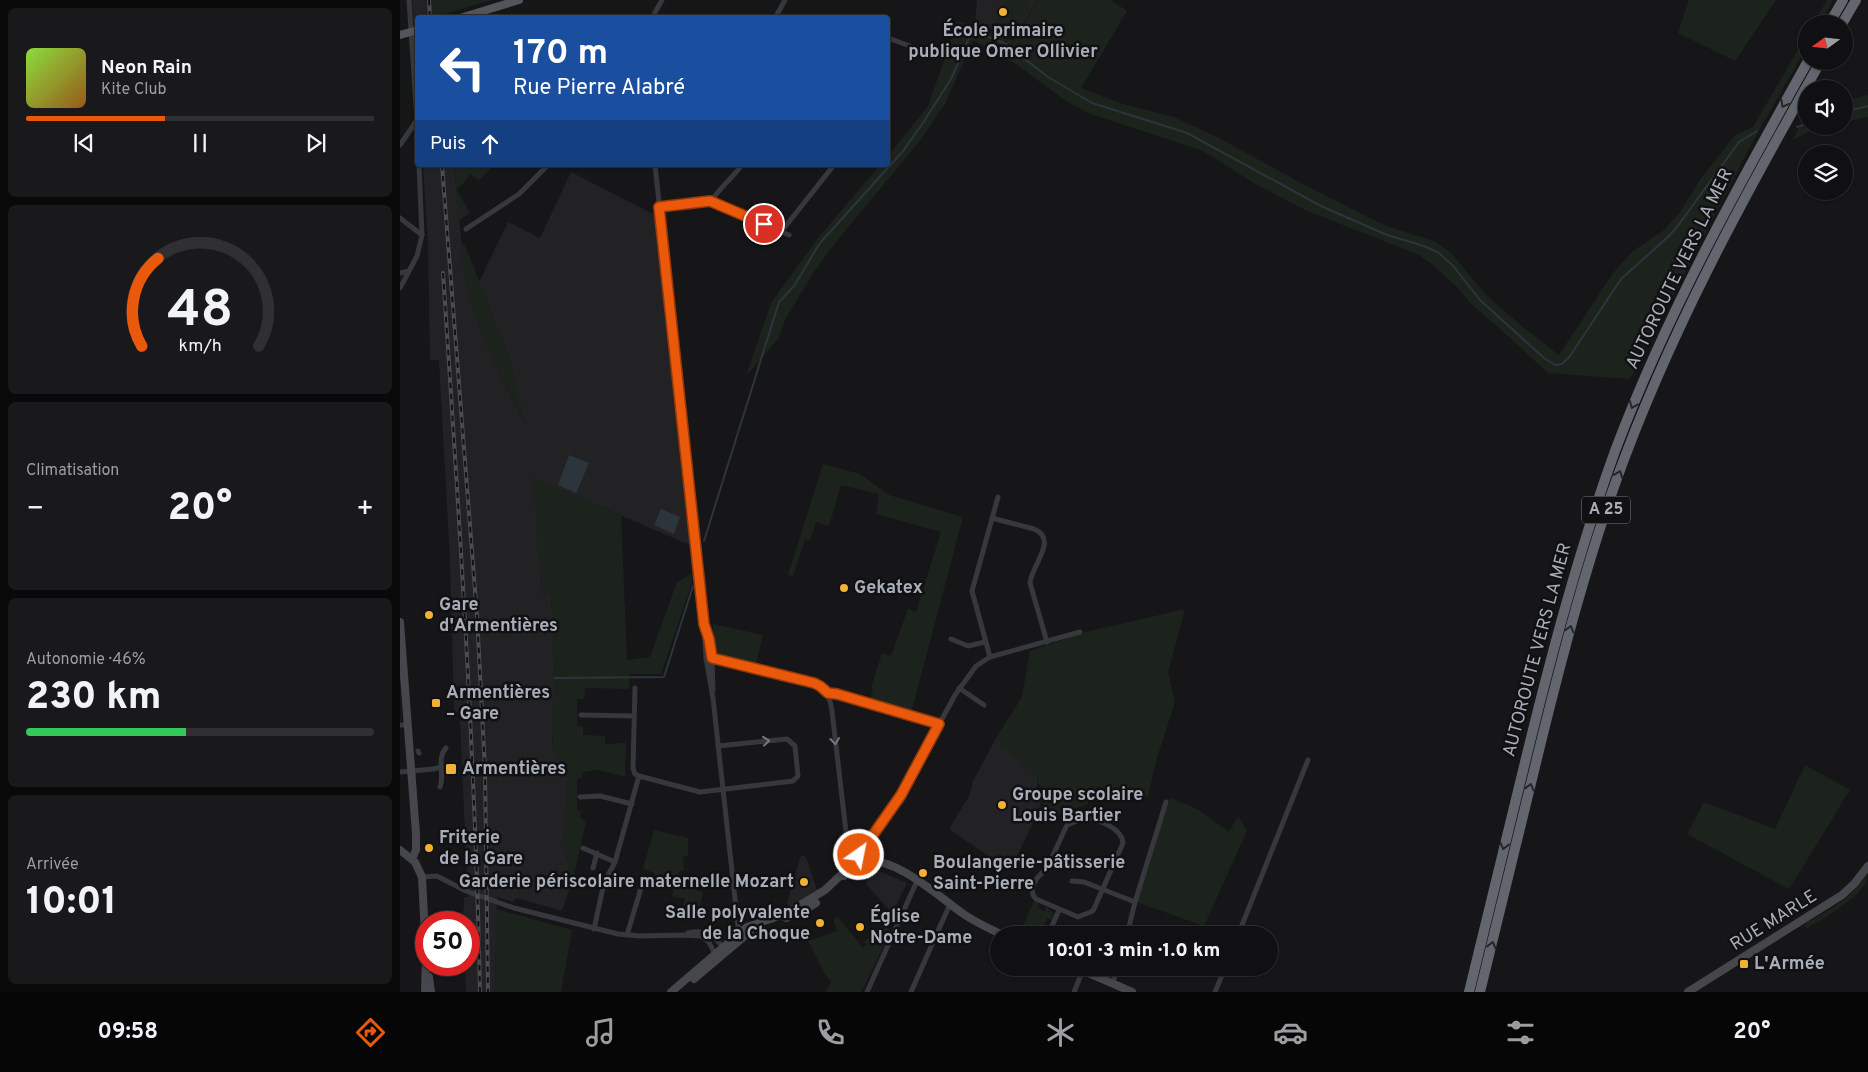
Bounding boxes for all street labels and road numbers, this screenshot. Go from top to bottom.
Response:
street label: AUTOROUTE VERS LA MER [1621,165,1739,373]
road number: A 25 [1582,496,1630,524]
street label: AUTOROUTE VERS LA MER [1498,540,1578,760]
street label: RUE MARLE [1726,885,1822,957]

